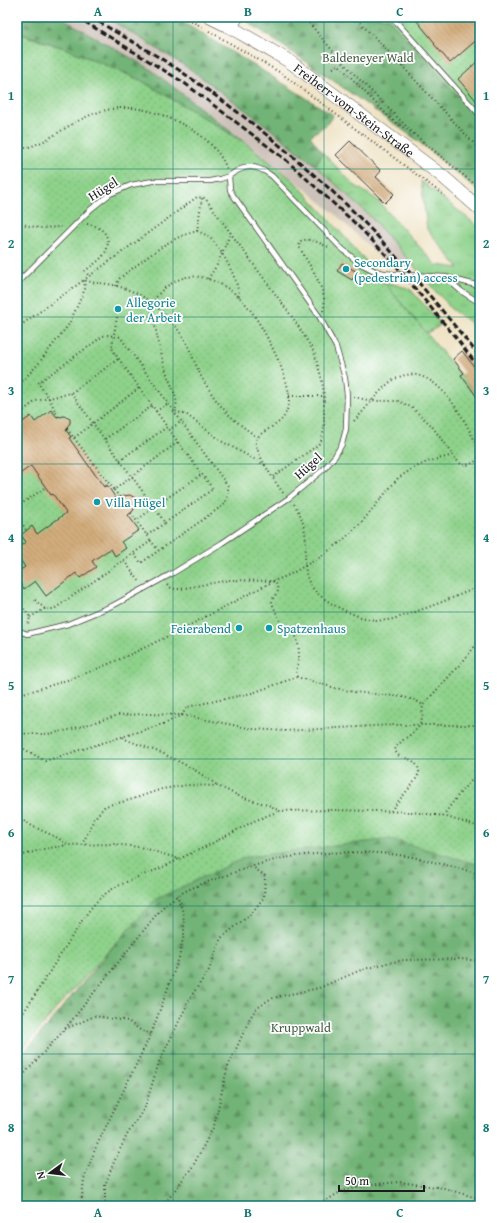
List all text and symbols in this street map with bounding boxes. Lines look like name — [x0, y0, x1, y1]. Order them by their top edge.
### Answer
text: A — [94, 2, 103, 21]
text: B — [244, 2, 252, 21]
text: C — [396, 2, 404, 21]
park label: Baldeneyer Wald — [322, 48, 414, 67]
street label: Freiherr-vom-Stein-Straße — [290, 58, 419, 161]
text: 1 — [8, 86, 14, 105]
text: 1 — [483, 86, 489, 105]
street label: Hügel — [84, 172, 122, 206]
text: 2 — [8, 234, 15, 253]
text: 2 — [483, 234, 490, 253]
place label: Secondary (pedestrian) access — [354, 253, 458, 287]
marker: Secondary (pedestrian) access — [341, 264, 351, 274]
place label: Allegorie der Arbeit — [126, 293, 182, 327]
marker: Allegorie der Arbeit — [113, 304, 123, 314]
text: 3 — [8, 381, 14, 400]
text: 3 — [483, 381, 489, 400]
street label: Hügel — [290, 448, 326, 484]
place label: Villa Hügel — [105, 493, 166, 512]
marker: Villa Hügel — [92, 497, 102, 507]
text: 4 — [8, 528, 15, 547]
text: 4 — [483, 528, 490, 547]
place label: Feierabend — [171, 619, 231, 638]
place label: Spatzenhaus — [277, 619, 346, 638]
marker: Feierabend — [234, 623, 244, 633]
marker: Spatzenhaus — [264, 623, 274, 633]
text: 5 — [8, 676, 15, 695]
text: 5 — [483, 676, 490, 695]
text: 6 — [8, 823, 15, 842]
text: 6 — [483, 823, 490, 842]
text: 7 — [8, 970, 15, 989]
text: 7 — [483, 970, 490, 989]
park label: Kruppwald — [271, 1018, 331, 1037]
text: 8 — [8, 1118, 15, 1137]
text: 8 — [483, 1118, 490, 1137]
north arrow — [30, 1153, 70, 1193]
scale bar — [339, 1167, 424, 1193]
text: N — [31, 1169, 49, 1181]
text: 50 m — [345, 1172, 369, 1189]
text: A — [94, 1203, 103, 1222]
text: B — [244, 1203, 252, 1222]
text: C — [396, 1203, 404, 1222]

